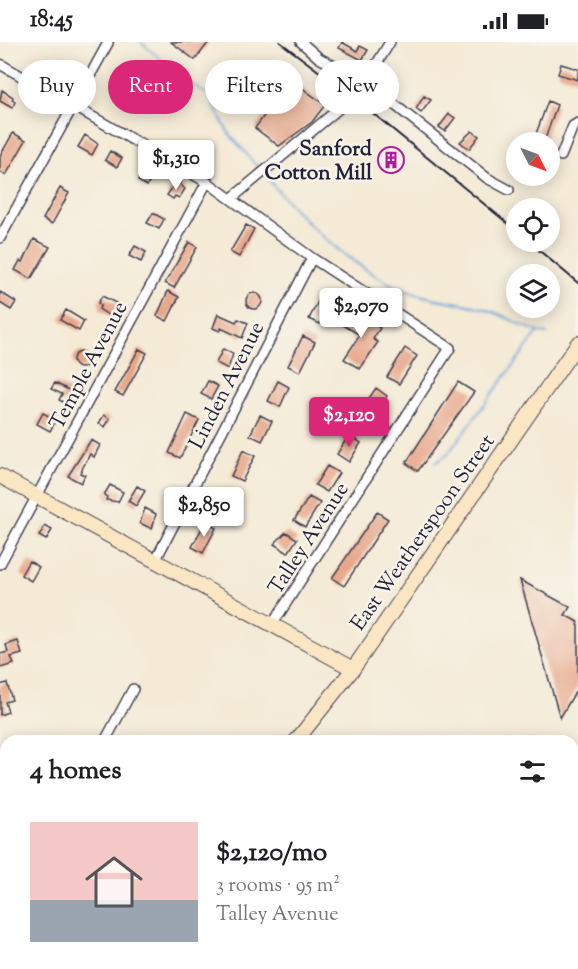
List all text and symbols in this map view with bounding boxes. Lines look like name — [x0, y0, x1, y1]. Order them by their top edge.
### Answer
text: 18:45 — [30, 5, 73, 37]
chip: Buy — [18, 60, 96, 114]
chip: Rent — [108, 60, 193, 114]
chip: Filters — [205, 60, 303, 114]
chip: New — [315, 60, 399, 114]
north arrow — [506, 132, 560, 186]
map controls — [506, 132, 560, 318]
place label: Sanford Cotton Mill — [265, 135, 372, 189]
pin: $1,310 — [127, 140, 225, 191]
text: $1,310 — [152, 145, 200, 174]
building icon: Sanford Cotton Mill — [376, 145, 406, 175]
button: locate — [506, 198, 560, 252]
button: layers — [506, 264, 560, 318]
pin: $2,070 — [312, 288, 410, 339]
text: $2,070 — [333, 293, 389, 322]
street label: Temple Avenue — [43, 296, 136, 435]
street label: Linden Avenue — [183, 317, 273, 455]
pin: $2,120 — [300, 397, 398, 448]
text: $2,120 — [323, 402, 375, 431]
street label: East Weatherspoon Street — [344, 429, 503, 637]
street label: Talley Avenue — [262, 477, 357, 601]
pin: $2,850 — [155, 487, 253, 538]
text: $2,850 — [178, 492, 230, 521]
text: 4 homes — [30, 753, 121, 790]
icon: filters — [516, 755, 549, 788]
text: $2,120/mo — [216, 835, 327, 872]
icon: home — [78, 846, 150, 918]
text: 3 rooms · 95 m² — [216, 872, 340, 901]
text: Talley Avenue — [216, 901, 339, 930]

